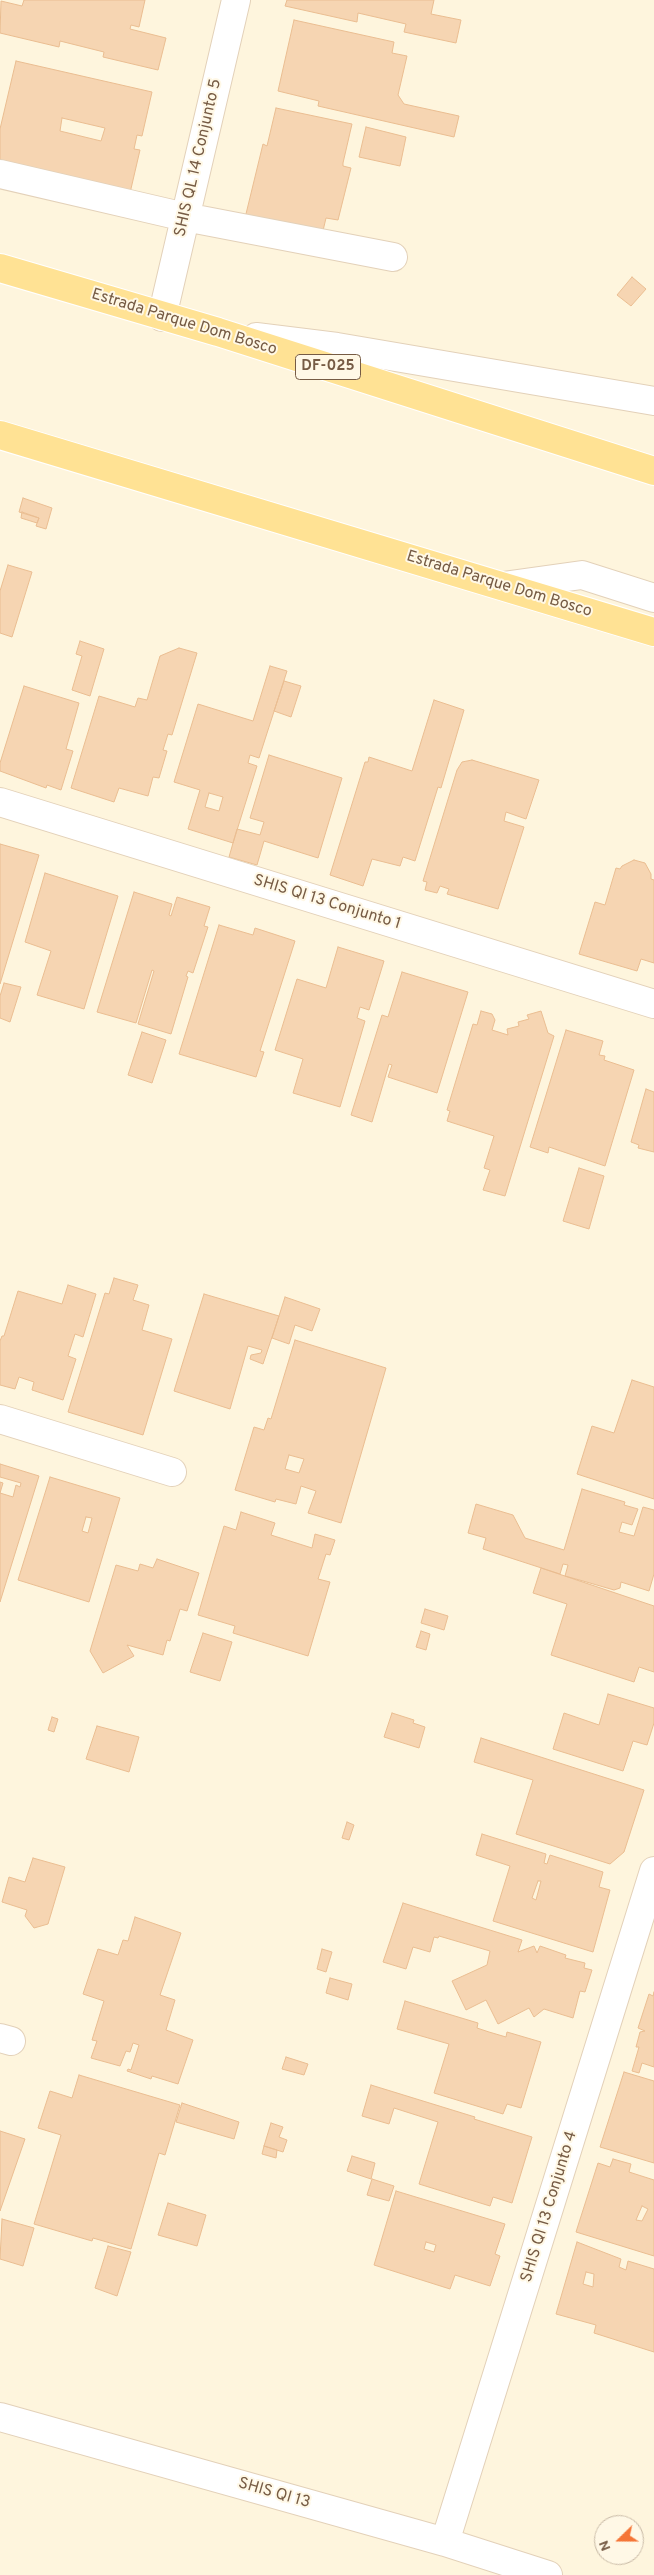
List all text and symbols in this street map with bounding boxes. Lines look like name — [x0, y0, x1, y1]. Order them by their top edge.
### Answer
street label: SHIS QL 14 Conjunto 5 — [171, 77, 227, 239]
street label: Estrada Parque Dom Bosco — [89, 286, 279, 360]
road number: DF-025 — [296, 354, 360, 380]
street label: Estrada Parque Dom Bosco — [404, 548, 594, 622]
street label: SHIS QI 13 Conjunto 1 — [251, 871, 403, 935]
street label: SHIS QI 13 Conjunto 4 — [518, 2129, 582, 2285]
street label: SHIS QI 13 — [236, 2475, 312, 2513]
north arrow — [594, 2515, 644, 2565]
text: N — [596, 2538, 615, 2553]

